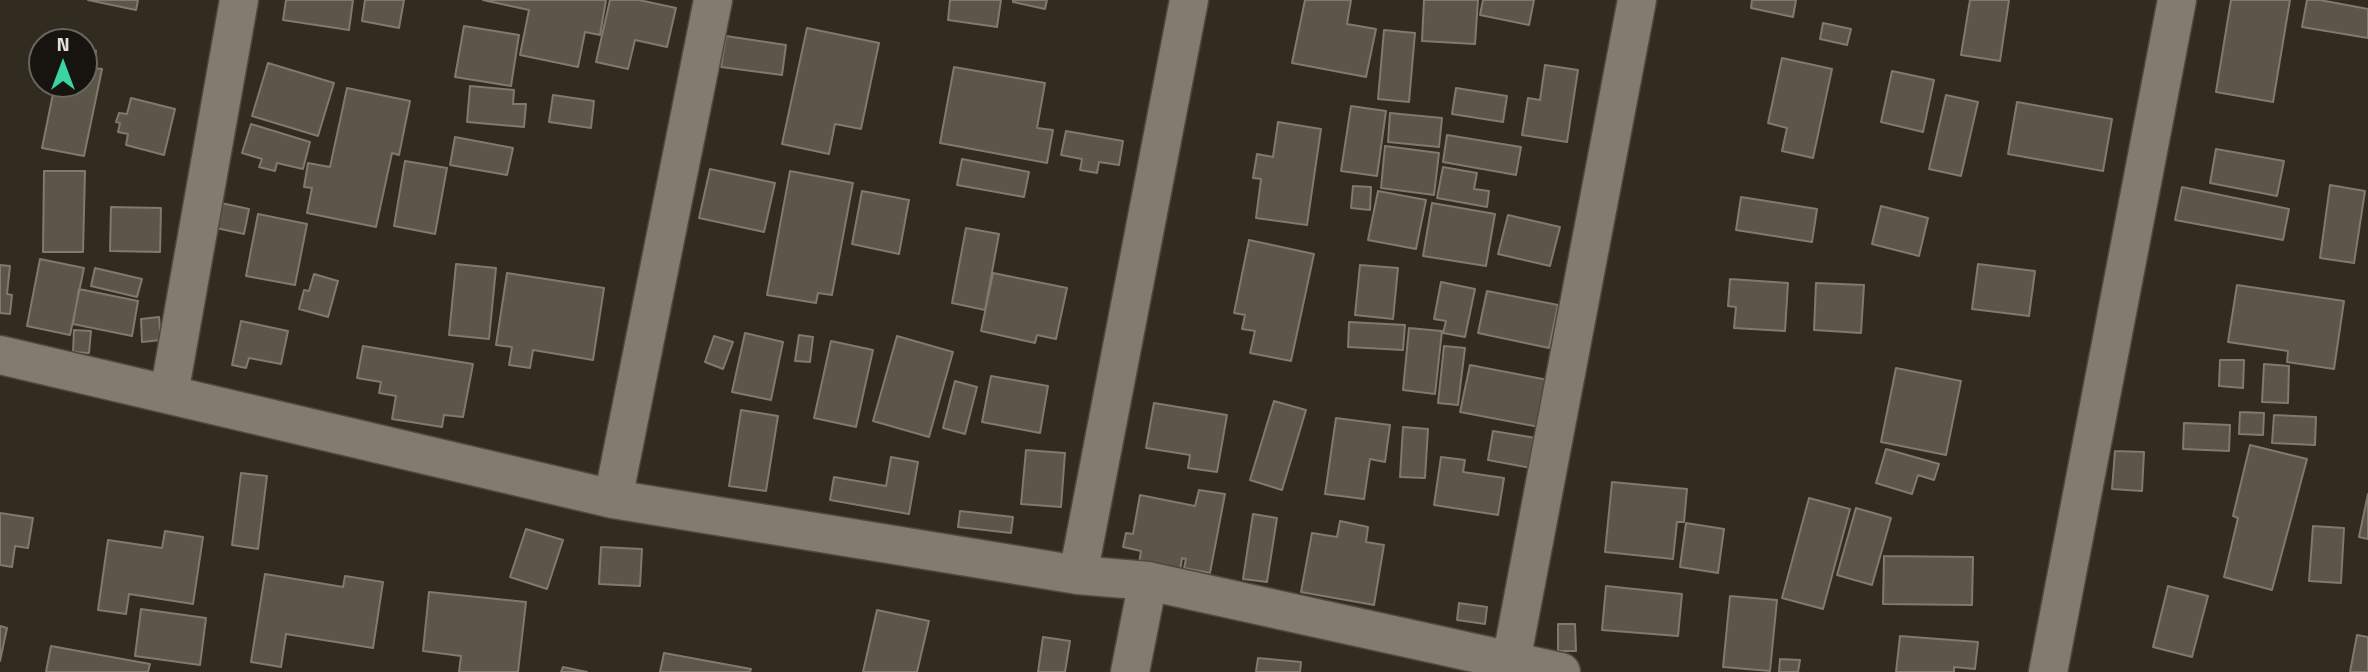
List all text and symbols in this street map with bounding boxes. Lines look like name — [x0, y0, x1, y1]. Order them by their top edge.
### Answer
north arrow — [28, 28, 98, 98]
text: N — [56, 29, 70, 58]

